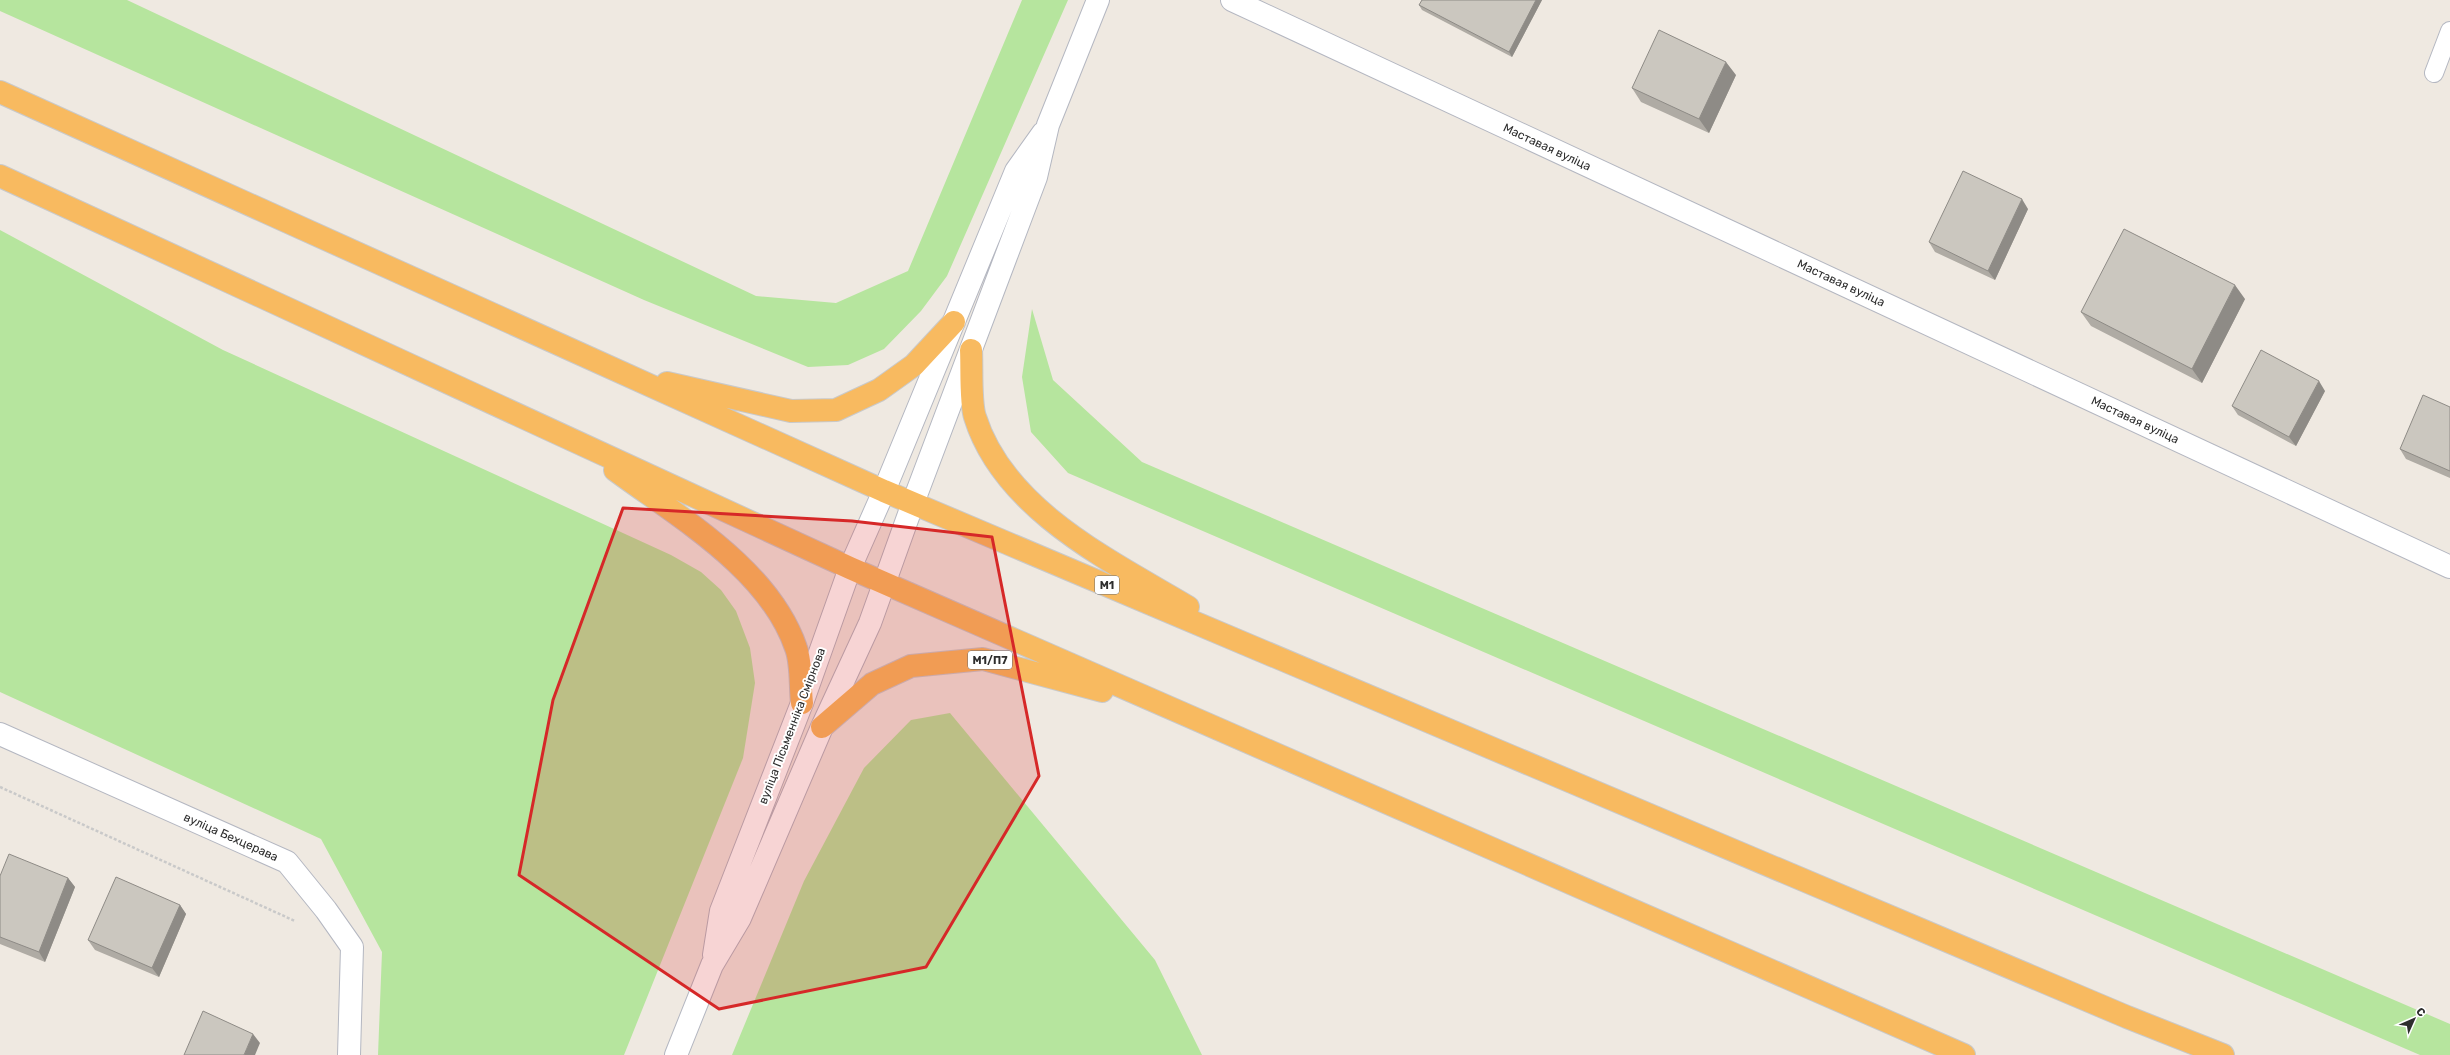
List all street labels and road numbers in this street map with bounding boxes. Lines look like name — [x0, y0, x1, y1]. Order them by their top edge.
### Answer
street label: Маставая вуліца — [1501, 121, 1593, 173]
street label: Маставая вуліца — [1795, 257, 1887, 309]
street label: Маставая вуліца — [2089, 394, 2181, 446]
road number: М1 — [1095, 576, 1119, 594]
street label: вуліца Пісьменніка Смірнова — [756, 646, 828, 806]
road number: М1/П7 — [968, 651, 1012, 669]
street label: вуліца Бехцерава — [182, 810, 280, 864]

